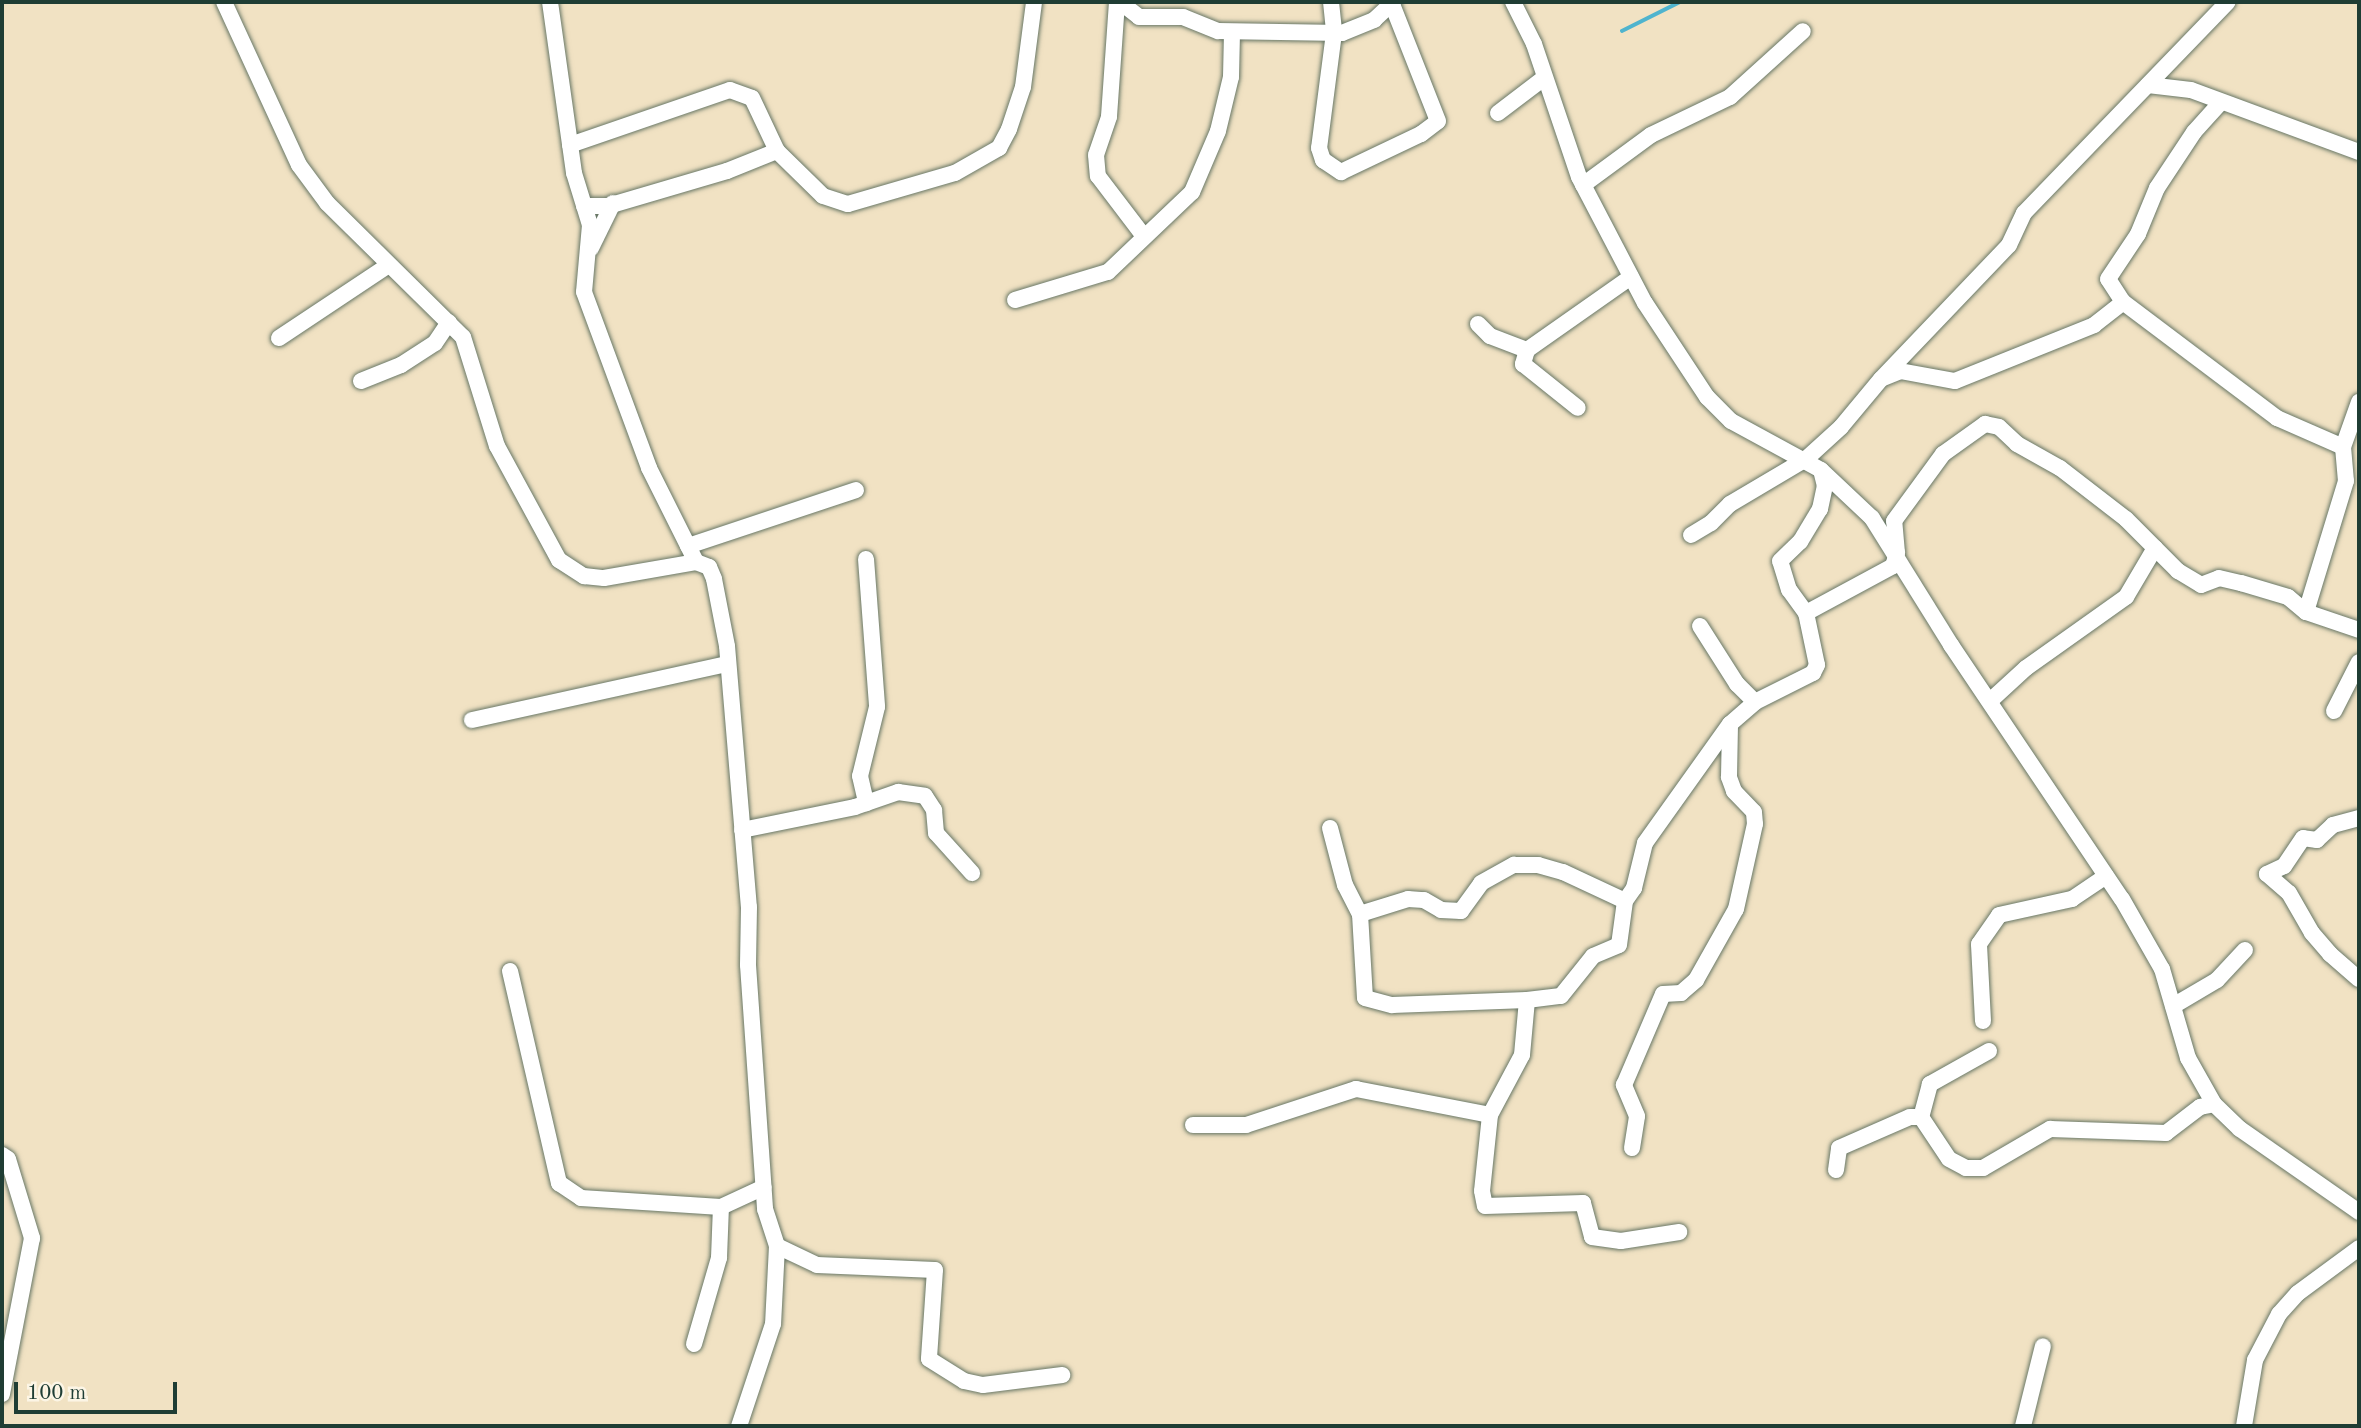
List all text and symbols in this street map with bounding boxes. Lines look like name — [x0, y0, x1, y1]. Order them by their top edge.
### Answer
scale bar — [18, 1368, 180, 1412]
text: 100 m — [27, 1383, 86, 1404]

